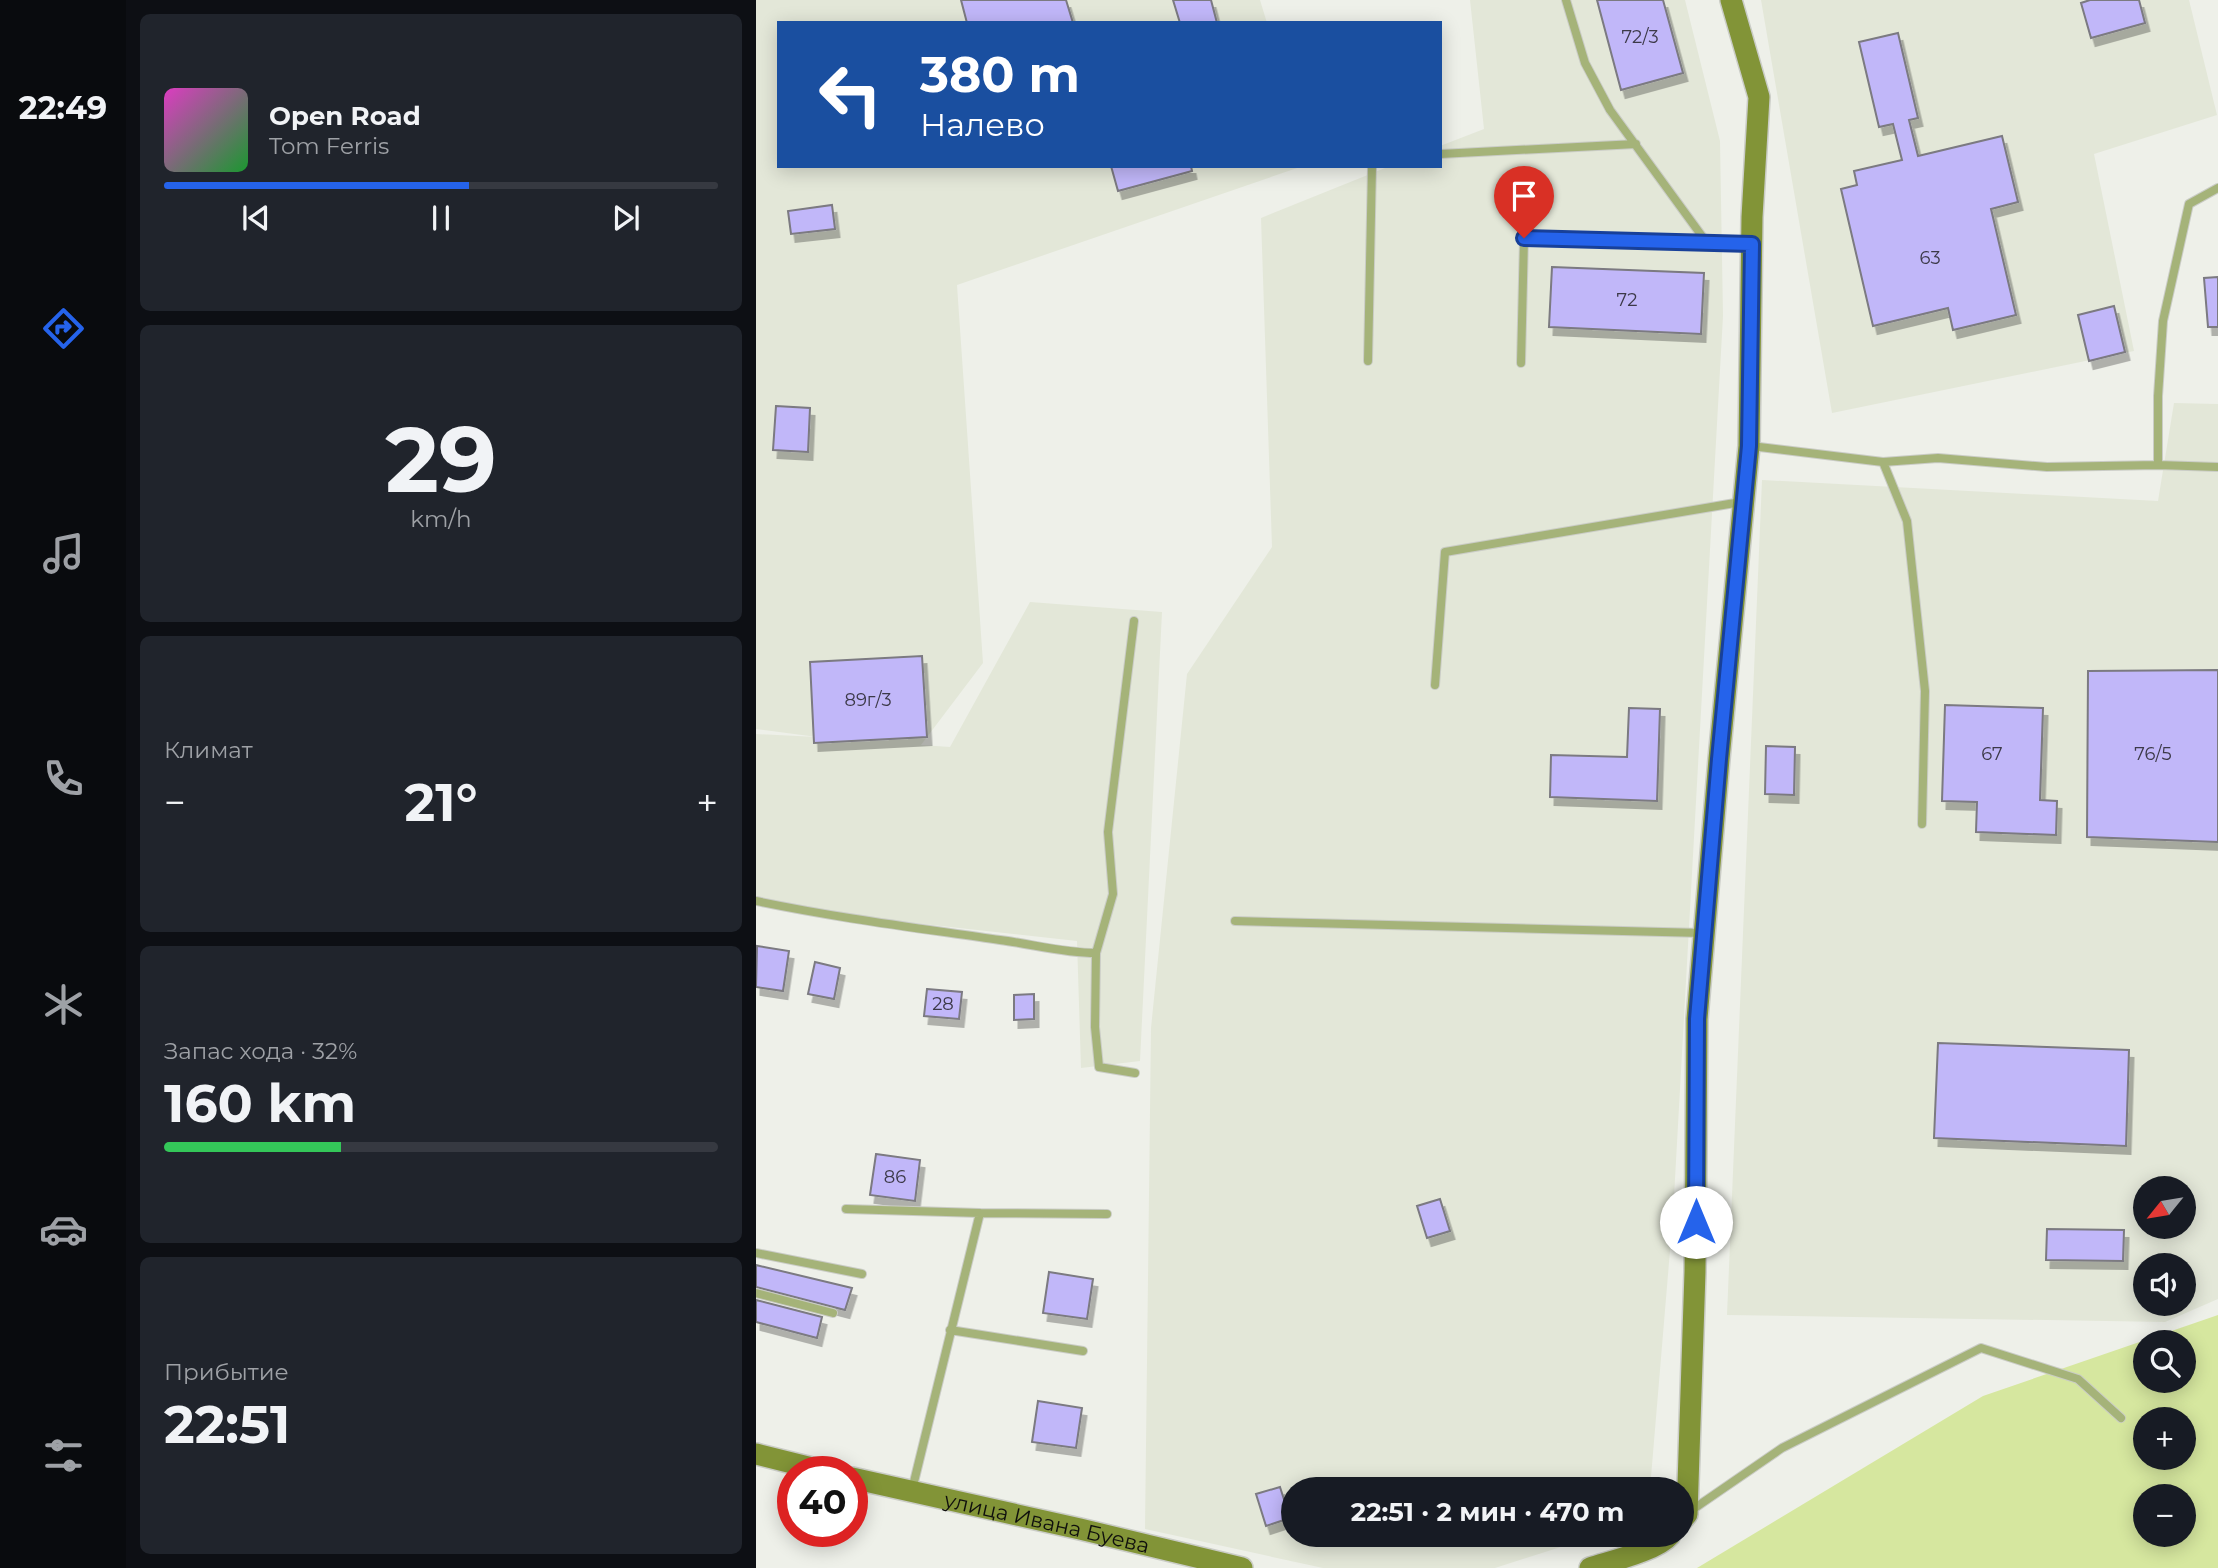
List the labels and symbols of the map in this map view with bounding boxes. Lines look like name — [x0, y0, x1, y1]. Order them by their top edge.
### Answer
house number: 72/3 — [1621, 26, 1659, 48]
pin — [1494, 166, 1554, 238]
house number: 63 — [1919, 247, 1941, 269]
house number: 72 — [1617, 289, 1637, 311]
house number: 89г/3 — [844, 689, 892, 711]
house number: 67 — [1981, 743, 2003, 765]
house number: 76/5 — [2134, 743, 2172, 765]
house number: 28 — [932, 993, 954, 1015]
house number: 86 — [884, 1166, 906, 1188]
north arrow — [2133, 1176, 2196, 1239]
position arrow — [1659, 1185, 1733, 1259]
speed limit sign: 40 — [777, 1456, 868, 1547]
street label: улица Ивана Буева — [941, 1486, 1152, 1558]

